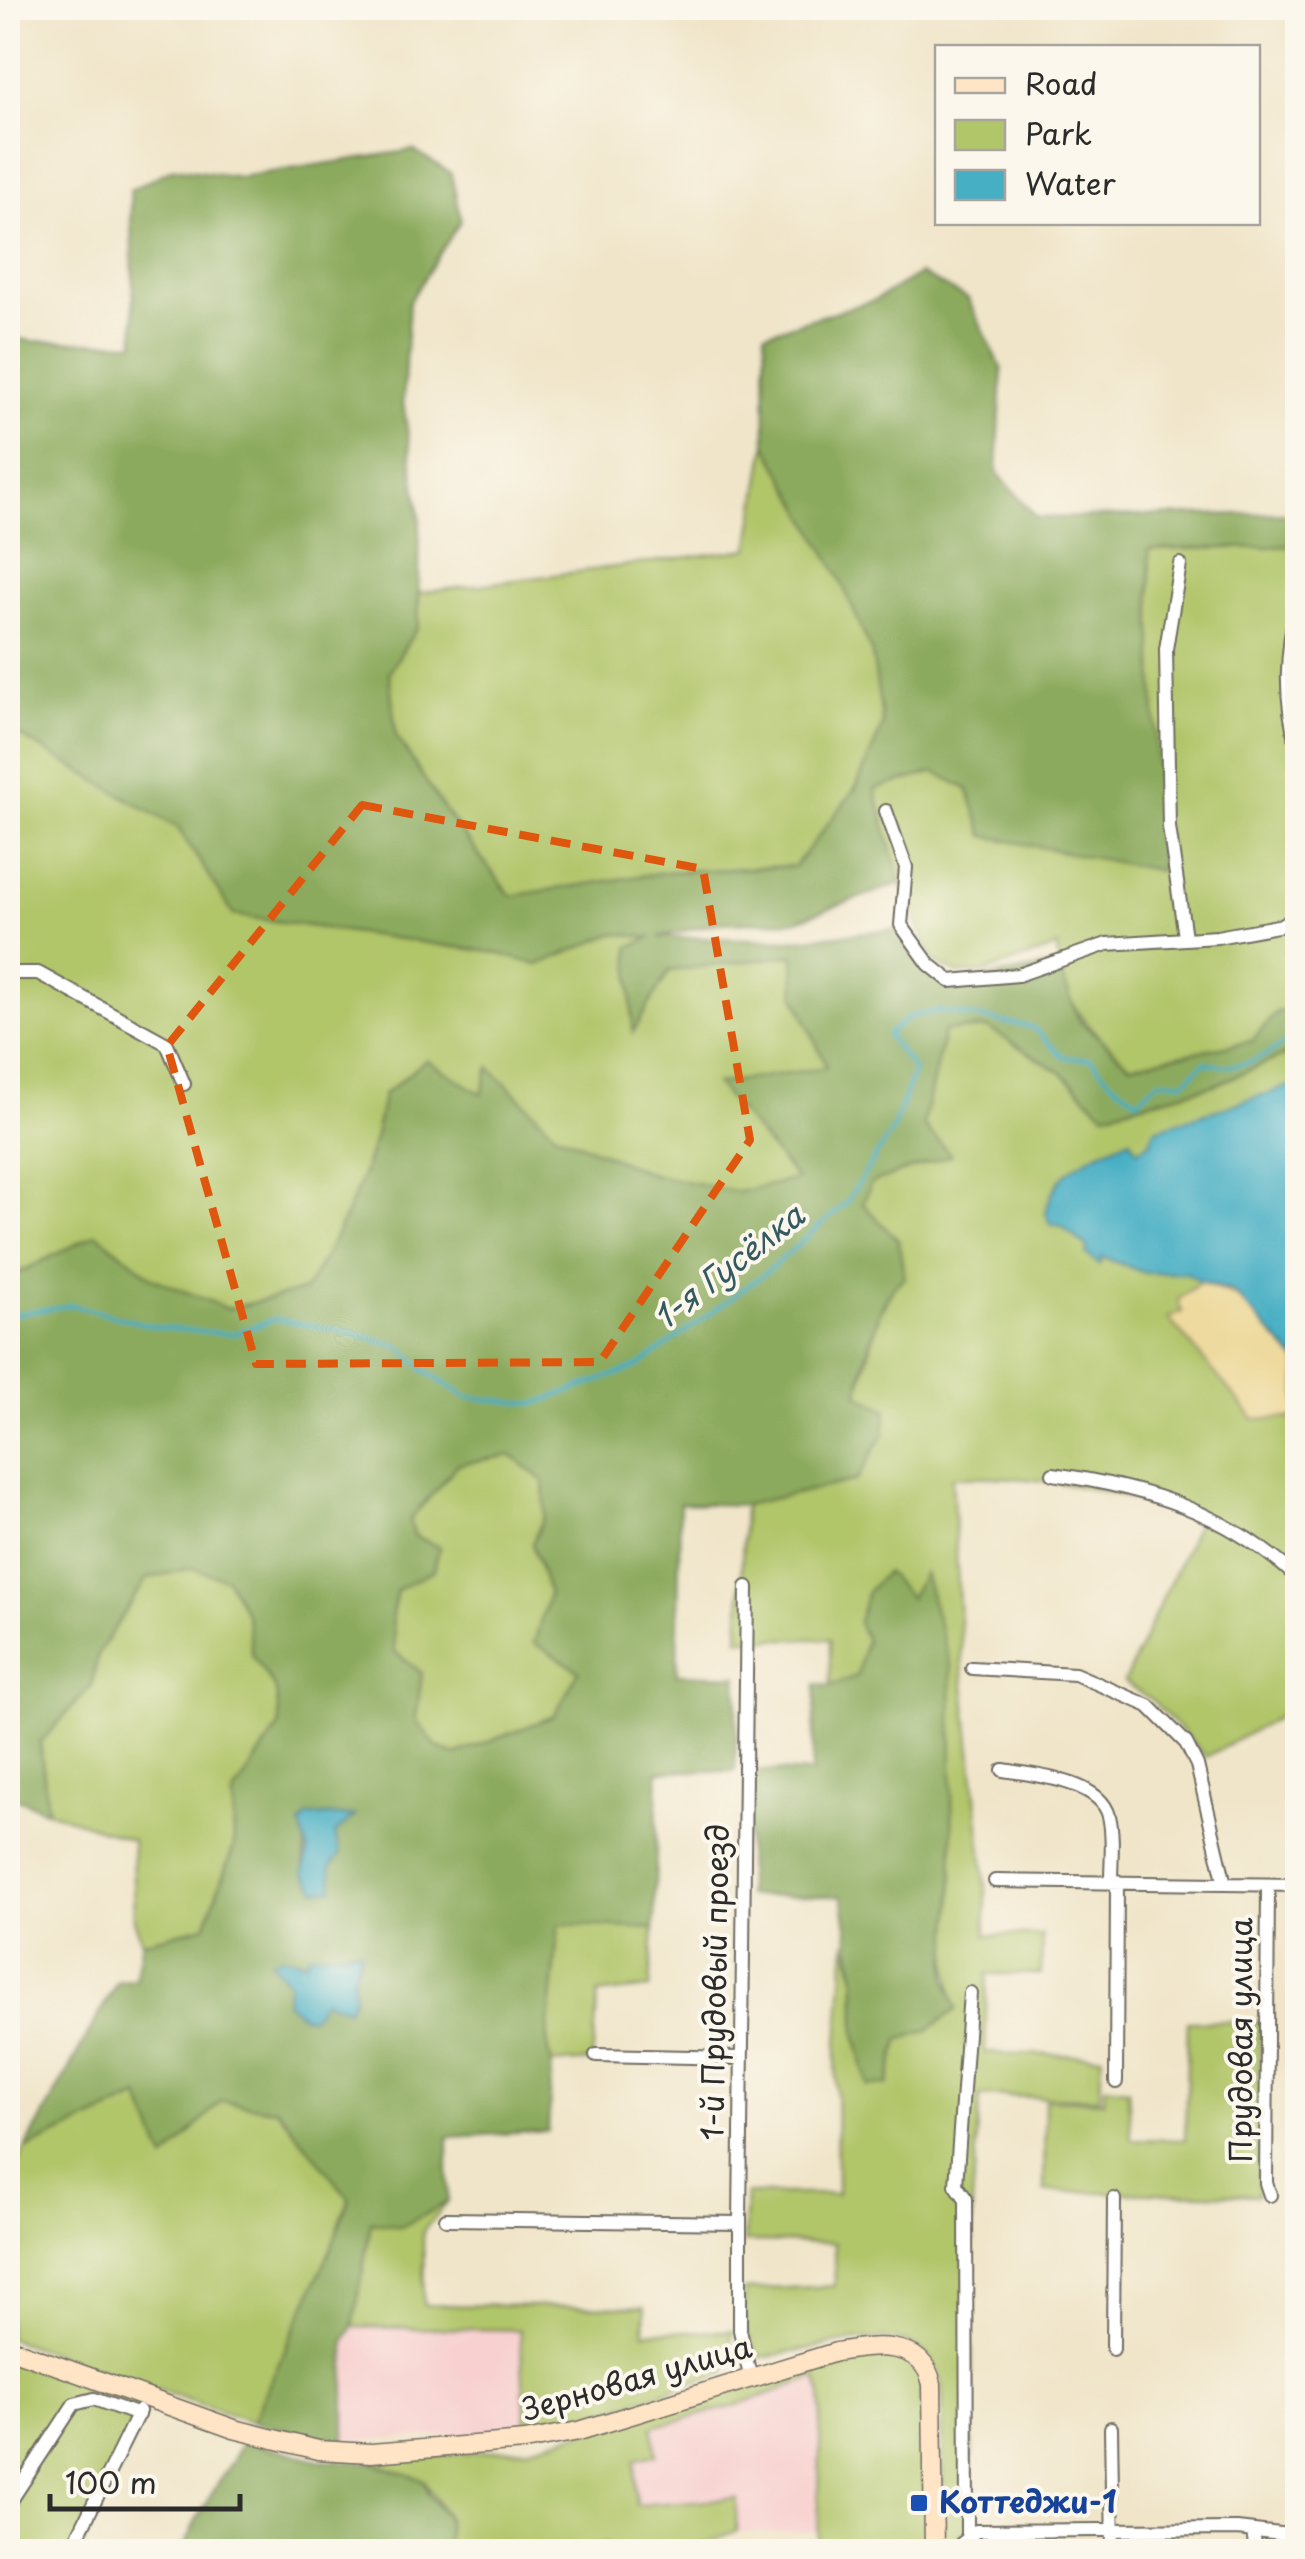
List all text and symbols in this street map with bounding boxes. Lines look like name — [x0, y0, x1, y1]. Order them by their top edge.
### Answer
legend — [935, 45, 1260, 225]
text: Road — [1025, 60, 1098, 105]
text: Park — [1025, 110, 1092, 155]
text: Water — [1025, 160, 1116, 205]
water label: 1-я Гусёлка — [642, 1190, 814, 1340]
street label: 1-й Прудовый проезд — [688, 1823, 739, 2141]
street label: Прудовая улица — [1217, 1917, 1262, 2162]
street label: Зерновая улица — [516, 2322, 756, 2431]
scale bar — [50, 2449, 240, 2511]
text: 100 m — [65, 2459, 157, 2504]
place label: Коттеджи-1 — [939, 2478, 1117, 2523]
marker: Коттеджи-1 — [908, 2492, 930, 2514]

